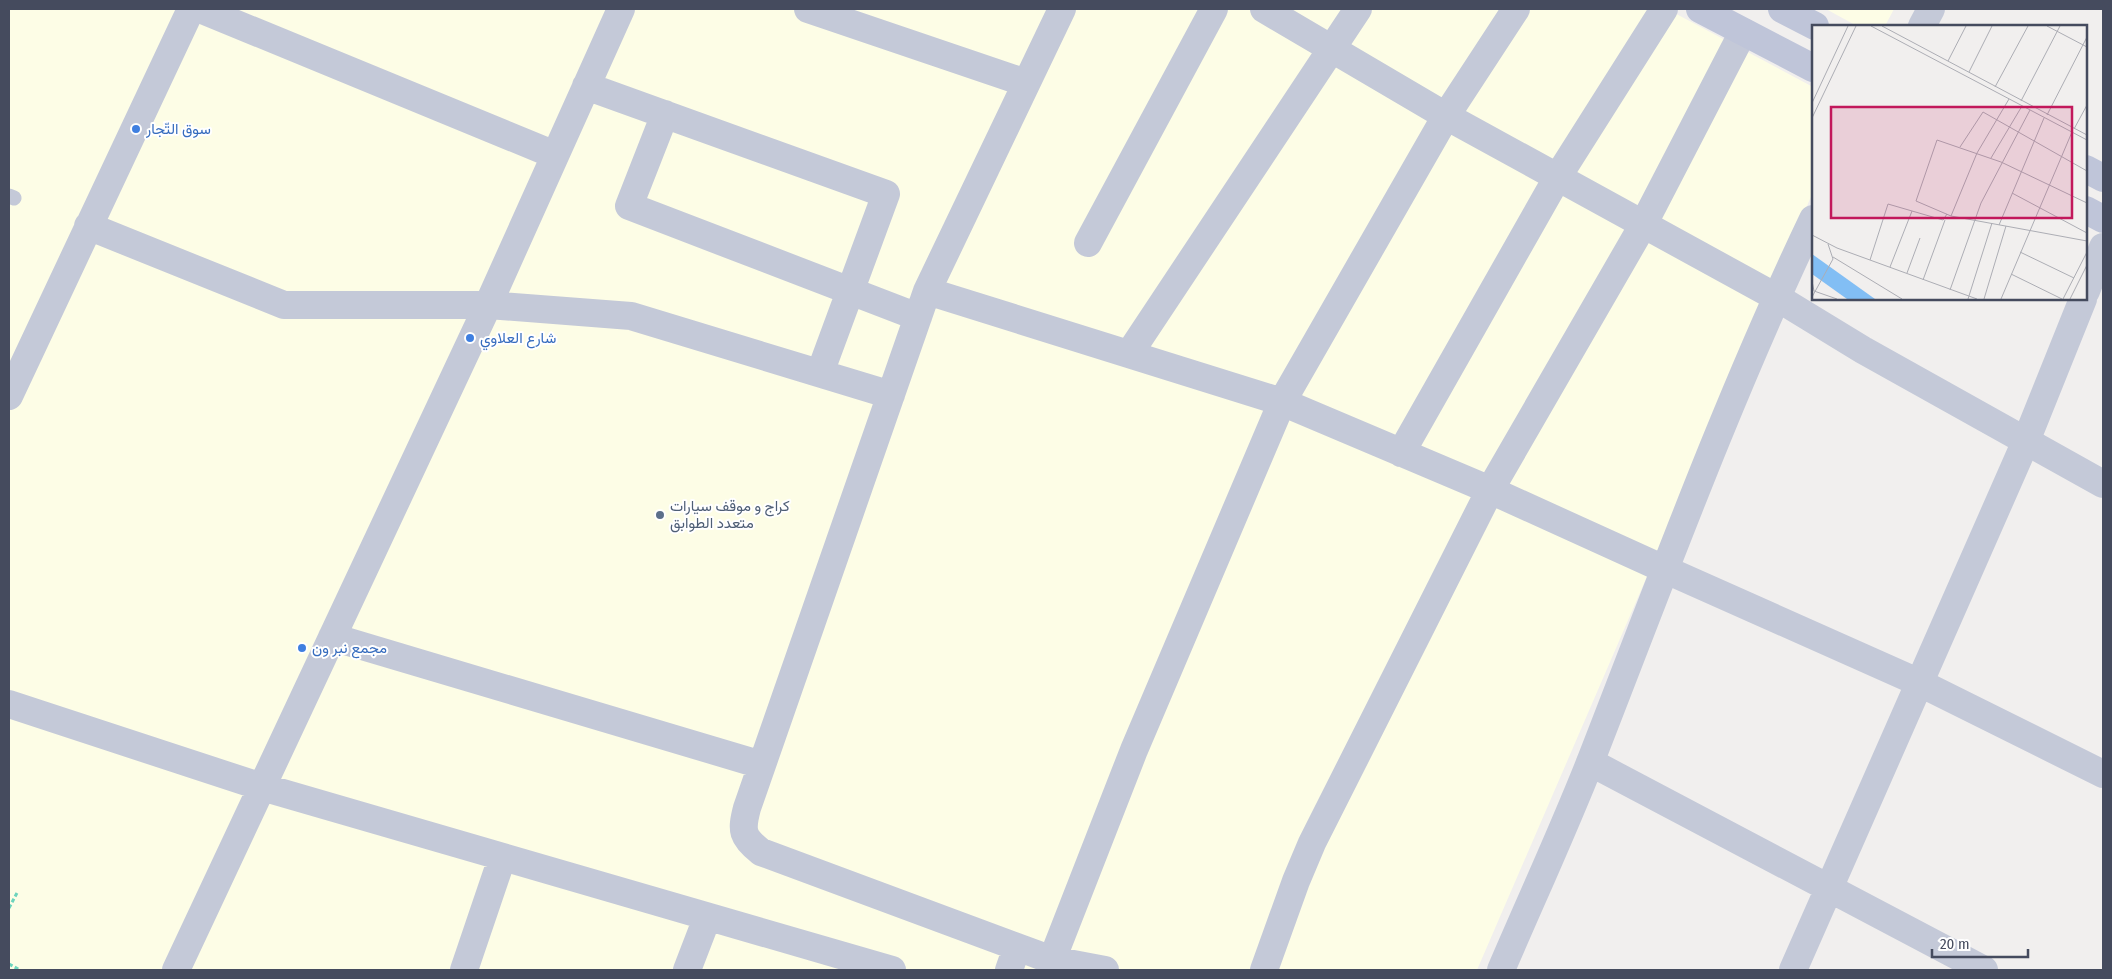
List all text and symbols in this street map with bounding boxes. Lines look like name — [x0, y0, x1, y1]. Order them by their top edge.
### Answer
inset map — [1812, 25, 2087, 300]
place label: سوق التّجار — [145, 120, 211, 138]
marker: سوق التّجار — [130, 123, 142, 135]
place label: شارع العلاوي — [480, 329, 557, 351]
marker: شارع العلاوي — [464, 332, 476, 344]
place label: كراج و موقف سيارات متعدد الطوابق — [670, 497, 790, 533]
marker: كراج و موقف سيارات متعدد الطوابق — [654, 509, 666, 521]
place label: مجمع نبر ون — [312, 639, 387, 659]
marker: مجمع نبر ون — [296, 642, 308, 654]
scale bar — [1932, 926, 2028, 958]
text: 20 m — [1940, 935, 1970, 953]

